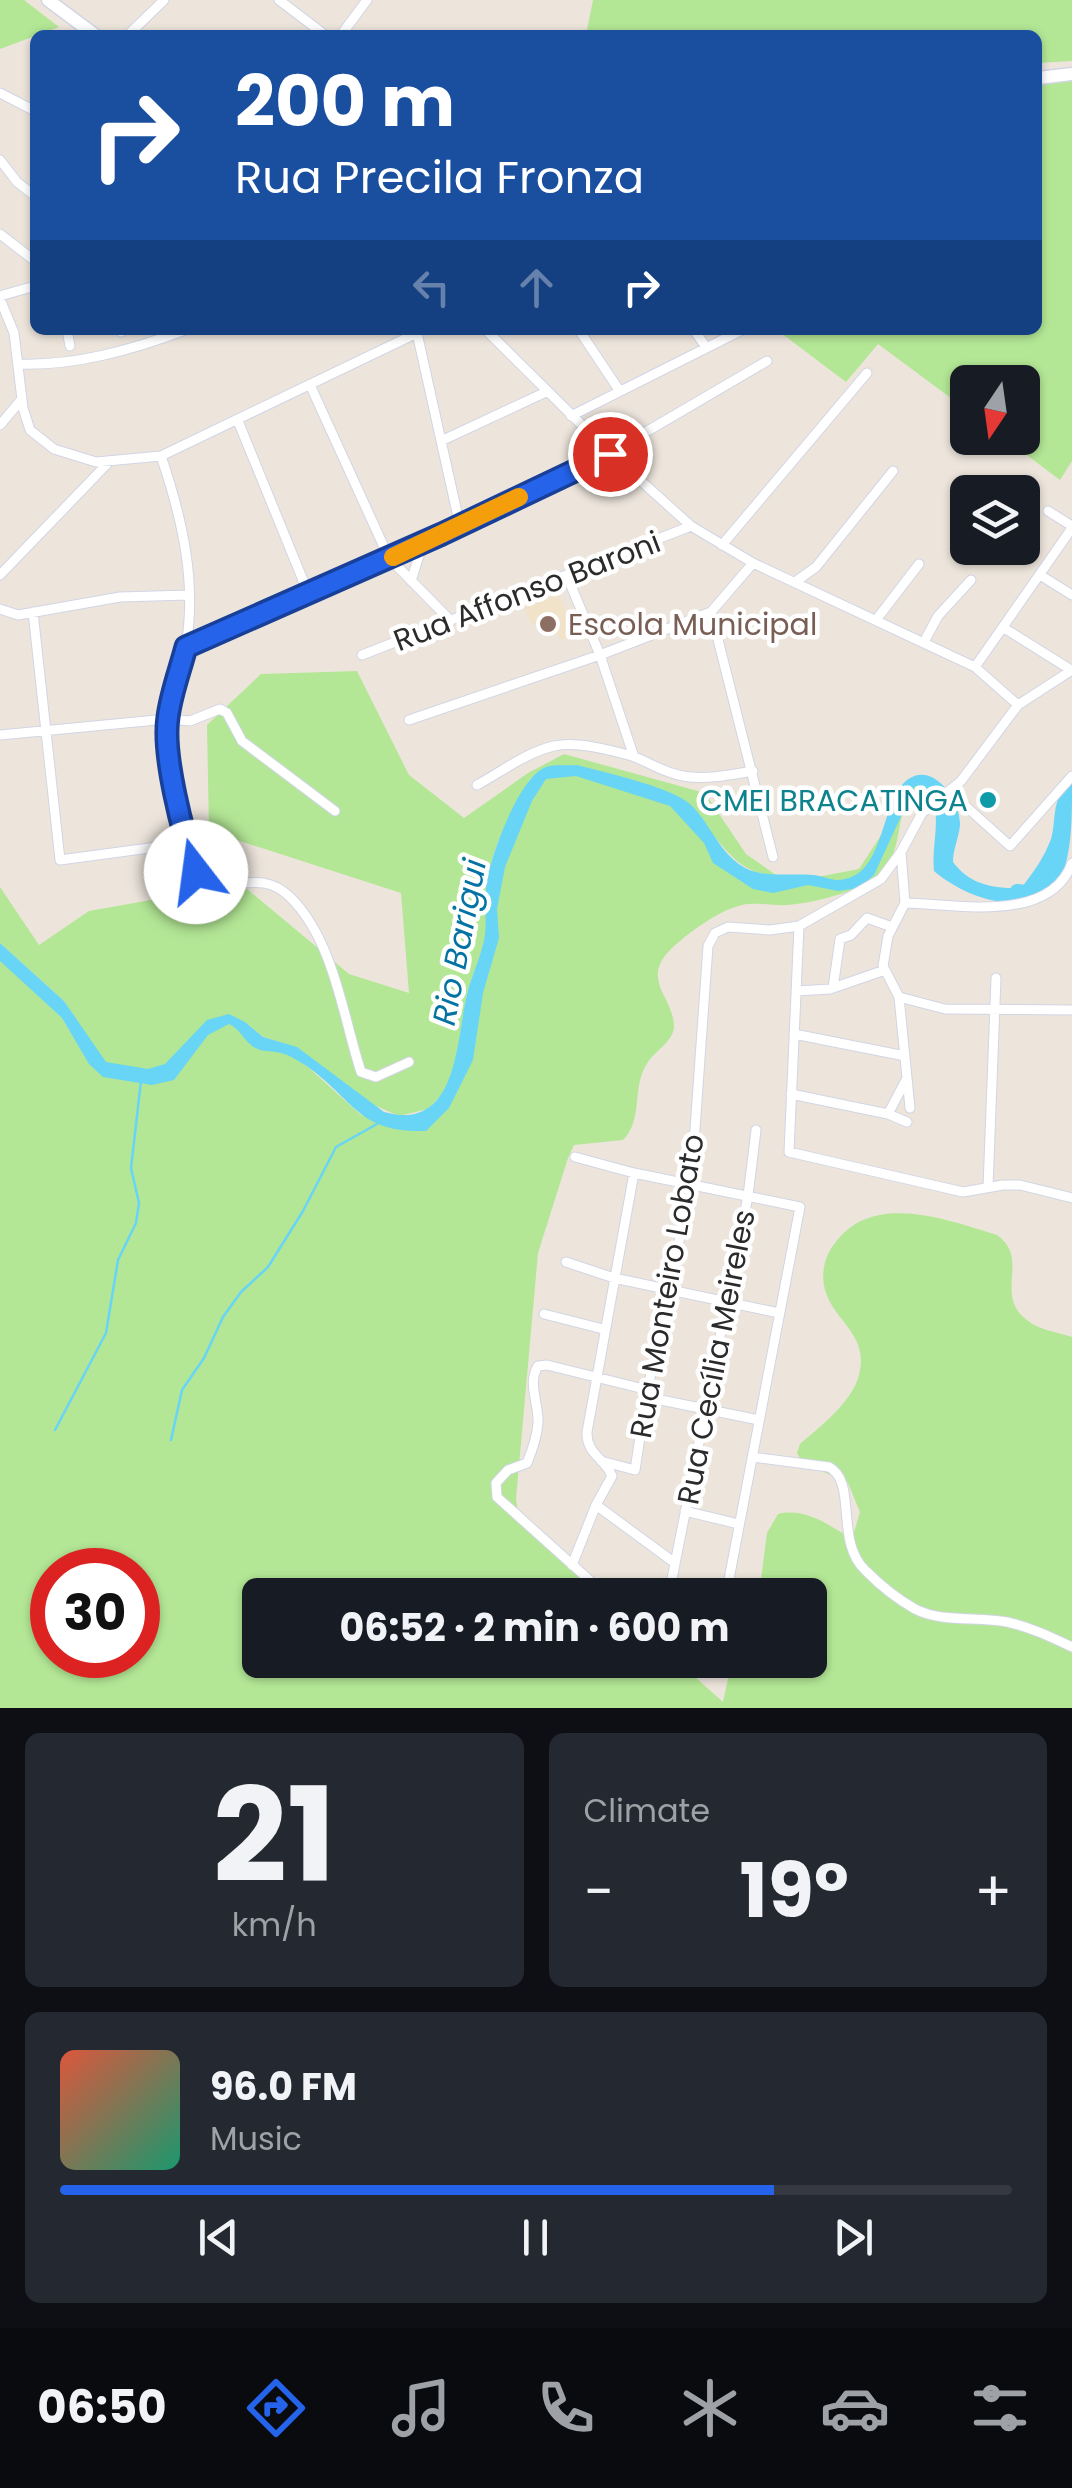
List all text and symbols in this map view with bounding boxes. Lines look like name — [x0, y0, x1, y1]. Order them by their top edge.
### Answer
text: 200 m — [235, 52, 455, 151]
icon: right — [70, 70, 200, 200]
text: Rua Precila Fronza — [235, 146, 644, 209]
icon: left — [404, 260, 459, 315]
icon: ahead — [509, 260, 564, 315]
icon: right — [614, 260, 669, 315]
north arrow — [950, 365, 1040, 455]
map controls — [950, 365, 1040, 565]
pin — [568, 412, 653, 497]
icon: arrive — [583, 427, 638, 482]
button: layers — [950, 475, 1040, 565]
street label: Rua Affonso Baroni — [387, 520, 667, 662]
place label: Escola Municipal — [568, 603, 817, 646]
marker: Escola Municipal — [537, 613, 559, 635]
place label: CMEI BRACATINGA — [700, 779, 968, 822]
marker: CMEI BRACATINGA — [977, 789, 999, 811]
position arrow — [144, 820, 248, 924]
water label: Rio Barigui — [421, 854, 497, 1029]
street label: Rua Monteiro Lobato — [619, 1131, 715, 1441]
street label: Rua Cecília Meireles — [666, 1206, 766, 1508]
speed limit sign: 30 — [30, 1548, 160, 1678]
text: 06:52 · 2 min · 600 m — [340, 1601, 730, 1654]
text: 21 — [213, 1744, 336, 1927]
text: Climate — [584, 1788, 710, 1833]
text: 19° — [740, 1838, 849, 1943]
text: − — [584, 1853, 614, 1930]
text: + — [974, 1853, 1012, 1930]
text: km/h — [232, 1902, 317, 1947]
text: 96.0 FM — [210, 2060, 357, 2113]
text: Music — [210, 2116, 302, 2161]
icon: previous — [191, 2210, 246, 2265]
icon: pause — [508, 2210, 563, 2265]
icon: next — [826, 2210, 881, 2265]
icon: directions — [241, 2373, 311, 2443]
icon: music — [386, 2373, 456, 2443]
icon: phone — [531, 2373, 601, 2443]
icon: climate — [675, 2373, 745, 2443]
icon: car — [820, 2373, 890, 2443]
icon: filters — [965, 2373, 1035, 2443]
text: 06:50 — [37, 2376, 167, 2439]

